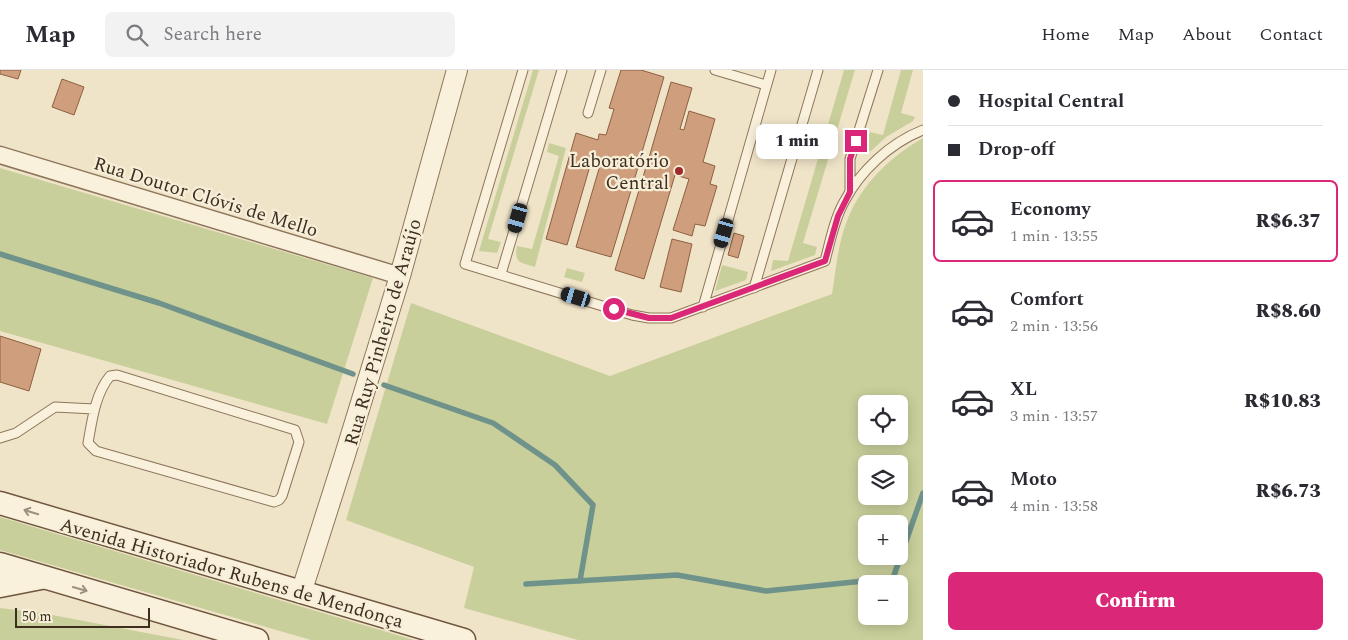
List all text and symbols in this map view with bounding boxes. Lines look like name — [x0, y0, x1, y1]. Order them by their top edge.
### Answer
search box — [105, 12, 455, 57]
text: Map — [25, 17, 75, 53]
text: Search here — [163, 20, 262, 49]
icon: search — [123, 21, 151, 49]
text: Home — [1041, 21, 1090, 48]
text: Map — [1118, 21, 1154, 48]
text: About — [1182, 21, 1232, 48]
text: Contact — [1260, 21, 1323, 48]
text: Hospital Central — [978, 87, 1124, 116]
callout: 1 min — [756, 124, 838, 158]
text: 1 min — [775, 129, 819, 153]
route end — [845, 130, 867, 152]
text: Drop-off — [978, 135, 1055, 164]
place label: Laboratório Central — [569, 147, 669, 198]
street label: Rua Doutor Clóvis de Mello — [90, 149, 321, 245]
marker: Laboratório Central — [673, 165, 685, 177]
text: Economy — [1010, 195, 1091, 224]
icon: car — [950, 199, 995, 244]
car — [506, 202, 529, 234]
text: R$6.37 — [1255, 207, 1321, 236]
street label: Rua Ruy Pinheiro de Araújo — [337, 215, 430, 449]
car — [712, 217, 735, 249]
text: 1 min · 13:55 — [1010, 224, 1098, 248]
car — [559, 285, 592, 309]
text: Comfort — [1010, 285, 1084, 314]
icon: car — [950, 289, 995, 334]
text: R$8.60 — [1255, 297, 1321, 326]
route start — [603, 298, 625, 320]
text: 2 min · 13:56 — [1010, 314, 1098, 338]
text: XL — [1010, 375, 1037, 404]
icon: car — [950, 379, 995, 424]
text: R$10.83 — [1244, 387, 1321, 416]
map controls — [858, 395, 908, 625]
button: locate — [858, 395, 908, 445]
text: 3 min · 13:57 — [1010, 404, 1098, 428]
button: layers — [858, 455, 908, 505]
text: Moto — [1010, 465, 1057, 494]
icon: car — [950, 469, 995, 514]
text: R$6.73 — [1255, 477, 1321, 506]
text: 4 min · 13:58 — [1010, 494, 1098, 518]
one-way arrow — [24, 507, 40, 517]
street label: Avenida Historiador Rubens de Mendonça — [56, 510, 407, 637]
button: + — [858, 515, 908, 565]
button: Confirm — [948, 572, 1323, 630]
button: − — [858, 575, 908, 625]
one-way arrow — [72, 584, 88, 594]
scale bar — [15, 605, 150, 628]
text: 50 m — [22, 606, 52, 627]

